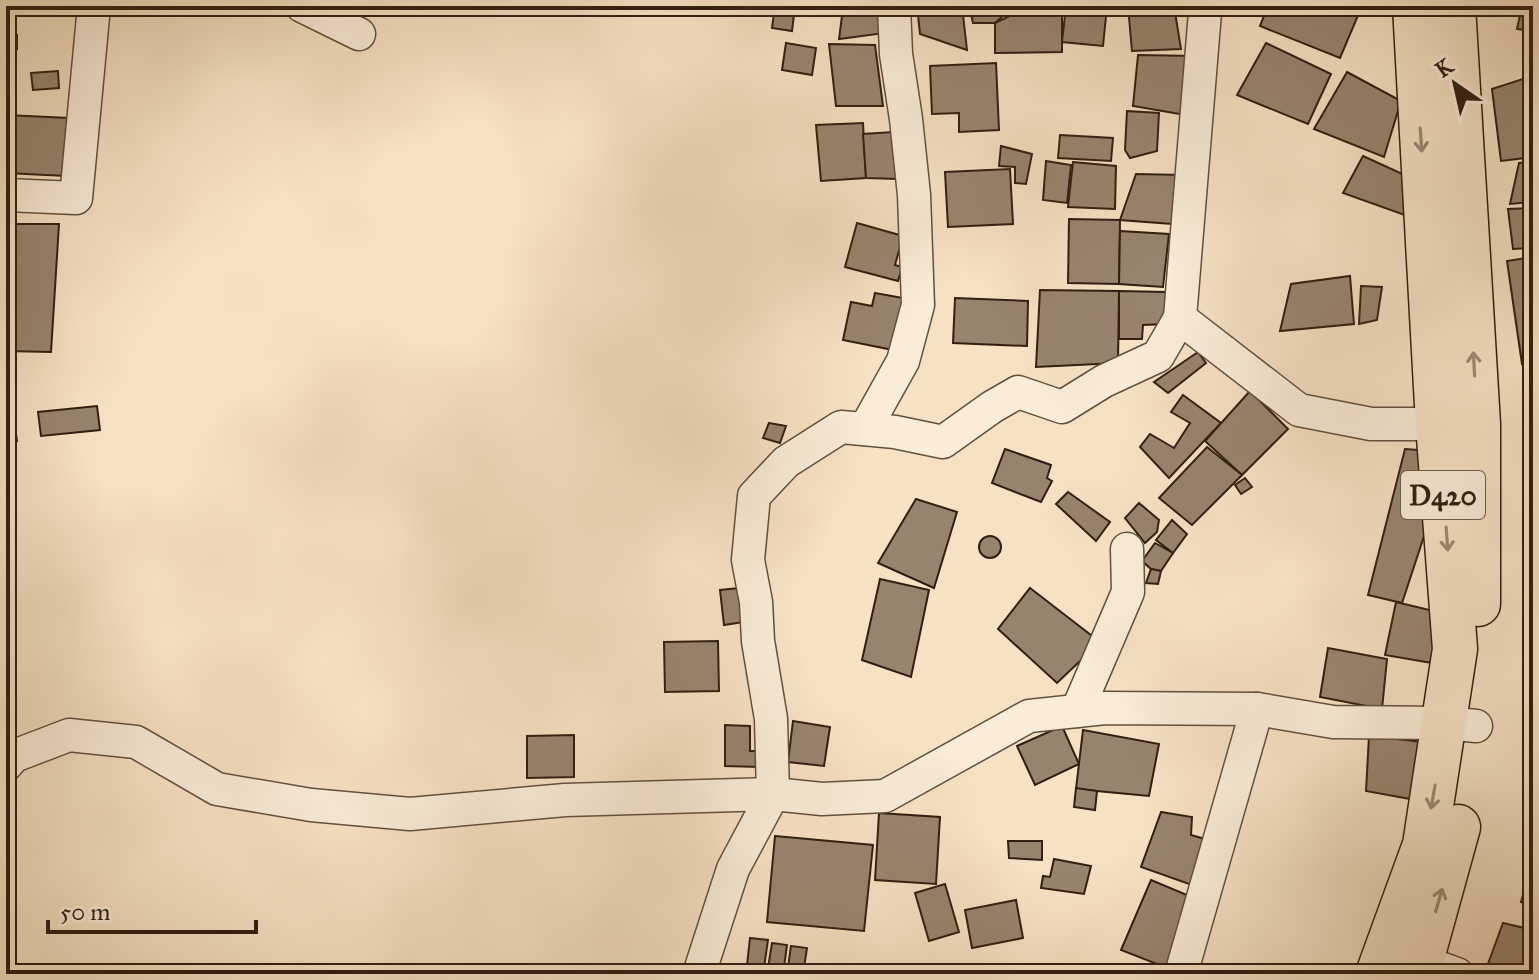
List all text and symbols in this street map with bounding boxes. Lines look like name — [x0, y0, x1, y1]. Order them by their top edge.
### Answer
north arrow — [1415, 44, 1495, 124]
text: K — [1430, 51, 1459, 83]
one-way arrow — [1414, 126, 1429, 153]
one-way arrow — [1466, 351, 1481, 378]
road number: D420 — [1401, 471, 1485, 519]
one-way arrow — [1440, 525, 1455, 552]
one-way arrow — [1424, 784, 1439, 809]
scale bar — [48, 884, 256, 934]
one-way arrow — [1433, 888, 1447, 913]
text: 50 m — [60, 897, 110, 927]

